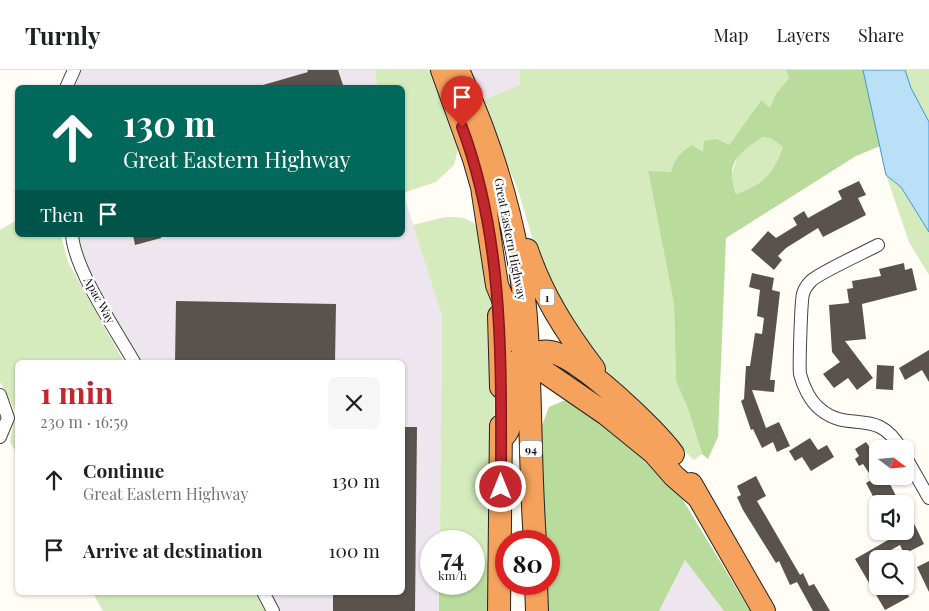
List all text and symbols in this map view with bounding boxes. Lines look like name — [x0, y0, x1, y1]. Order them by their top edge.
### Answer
text: Turnly — [25, 19, 100, 51]
text: Map — [713, 23, 748, 47]
text: Layers — [776, 23, 830, 47]
text: Share — [858, 23, 904, 47]
pin — [441, 76, 483, 127]
icon: arrive — [448, 83, 476, 111]
text: 130 m — [123, 99, 216, 146]
icon: ahead — [40, 105, 105, 170]
text: Great Eastern Highway — [123, 144, 350, 174]
street label: Great Eastern Highway — [491, 177, 531, 301]
icon: arrive — [94, 200, 122, 228]
text: Then — [40, 201, 84, 227]
street label: Apac Way — [80, 273, 119, 326]
road number: 1 — [540, 288, 554, 306]
text: 1 min — [40, 372, 114, 412]
button: close — [328, 377, 380, 429]
text: 230 m · 16:59 — [40, 411, 128, 432]
road number: 94 — [520, 440, 542, 458]
north arrow — [869, 440, 914, 485]
map controls — [869, 440, 914, 595]
text: Continue — [83, 457, 164, 483]
position arrow — [474, 460, 526, 512]
icon: ahead — [40, 466, 68, 494]
text: 130 m — [332, 467, 380, 493]
text: Great Eastern Highway — [83, 483, 248, 504]
button: sound — [869, 495, 914, 540]
speed limit sign: 80 — [495, 530, 560, 595]
icon: arrive — [40, 536, 68, 564]
text: Arrive at destination — [83, 537, 263, 563]
text: 100 m — [329, 537, 380, 563]
text: 74 — [441, 540, 464, 573]
button: search — [869, 550, 914, 595]
text: km/h — [438, 567, 467, 583]

